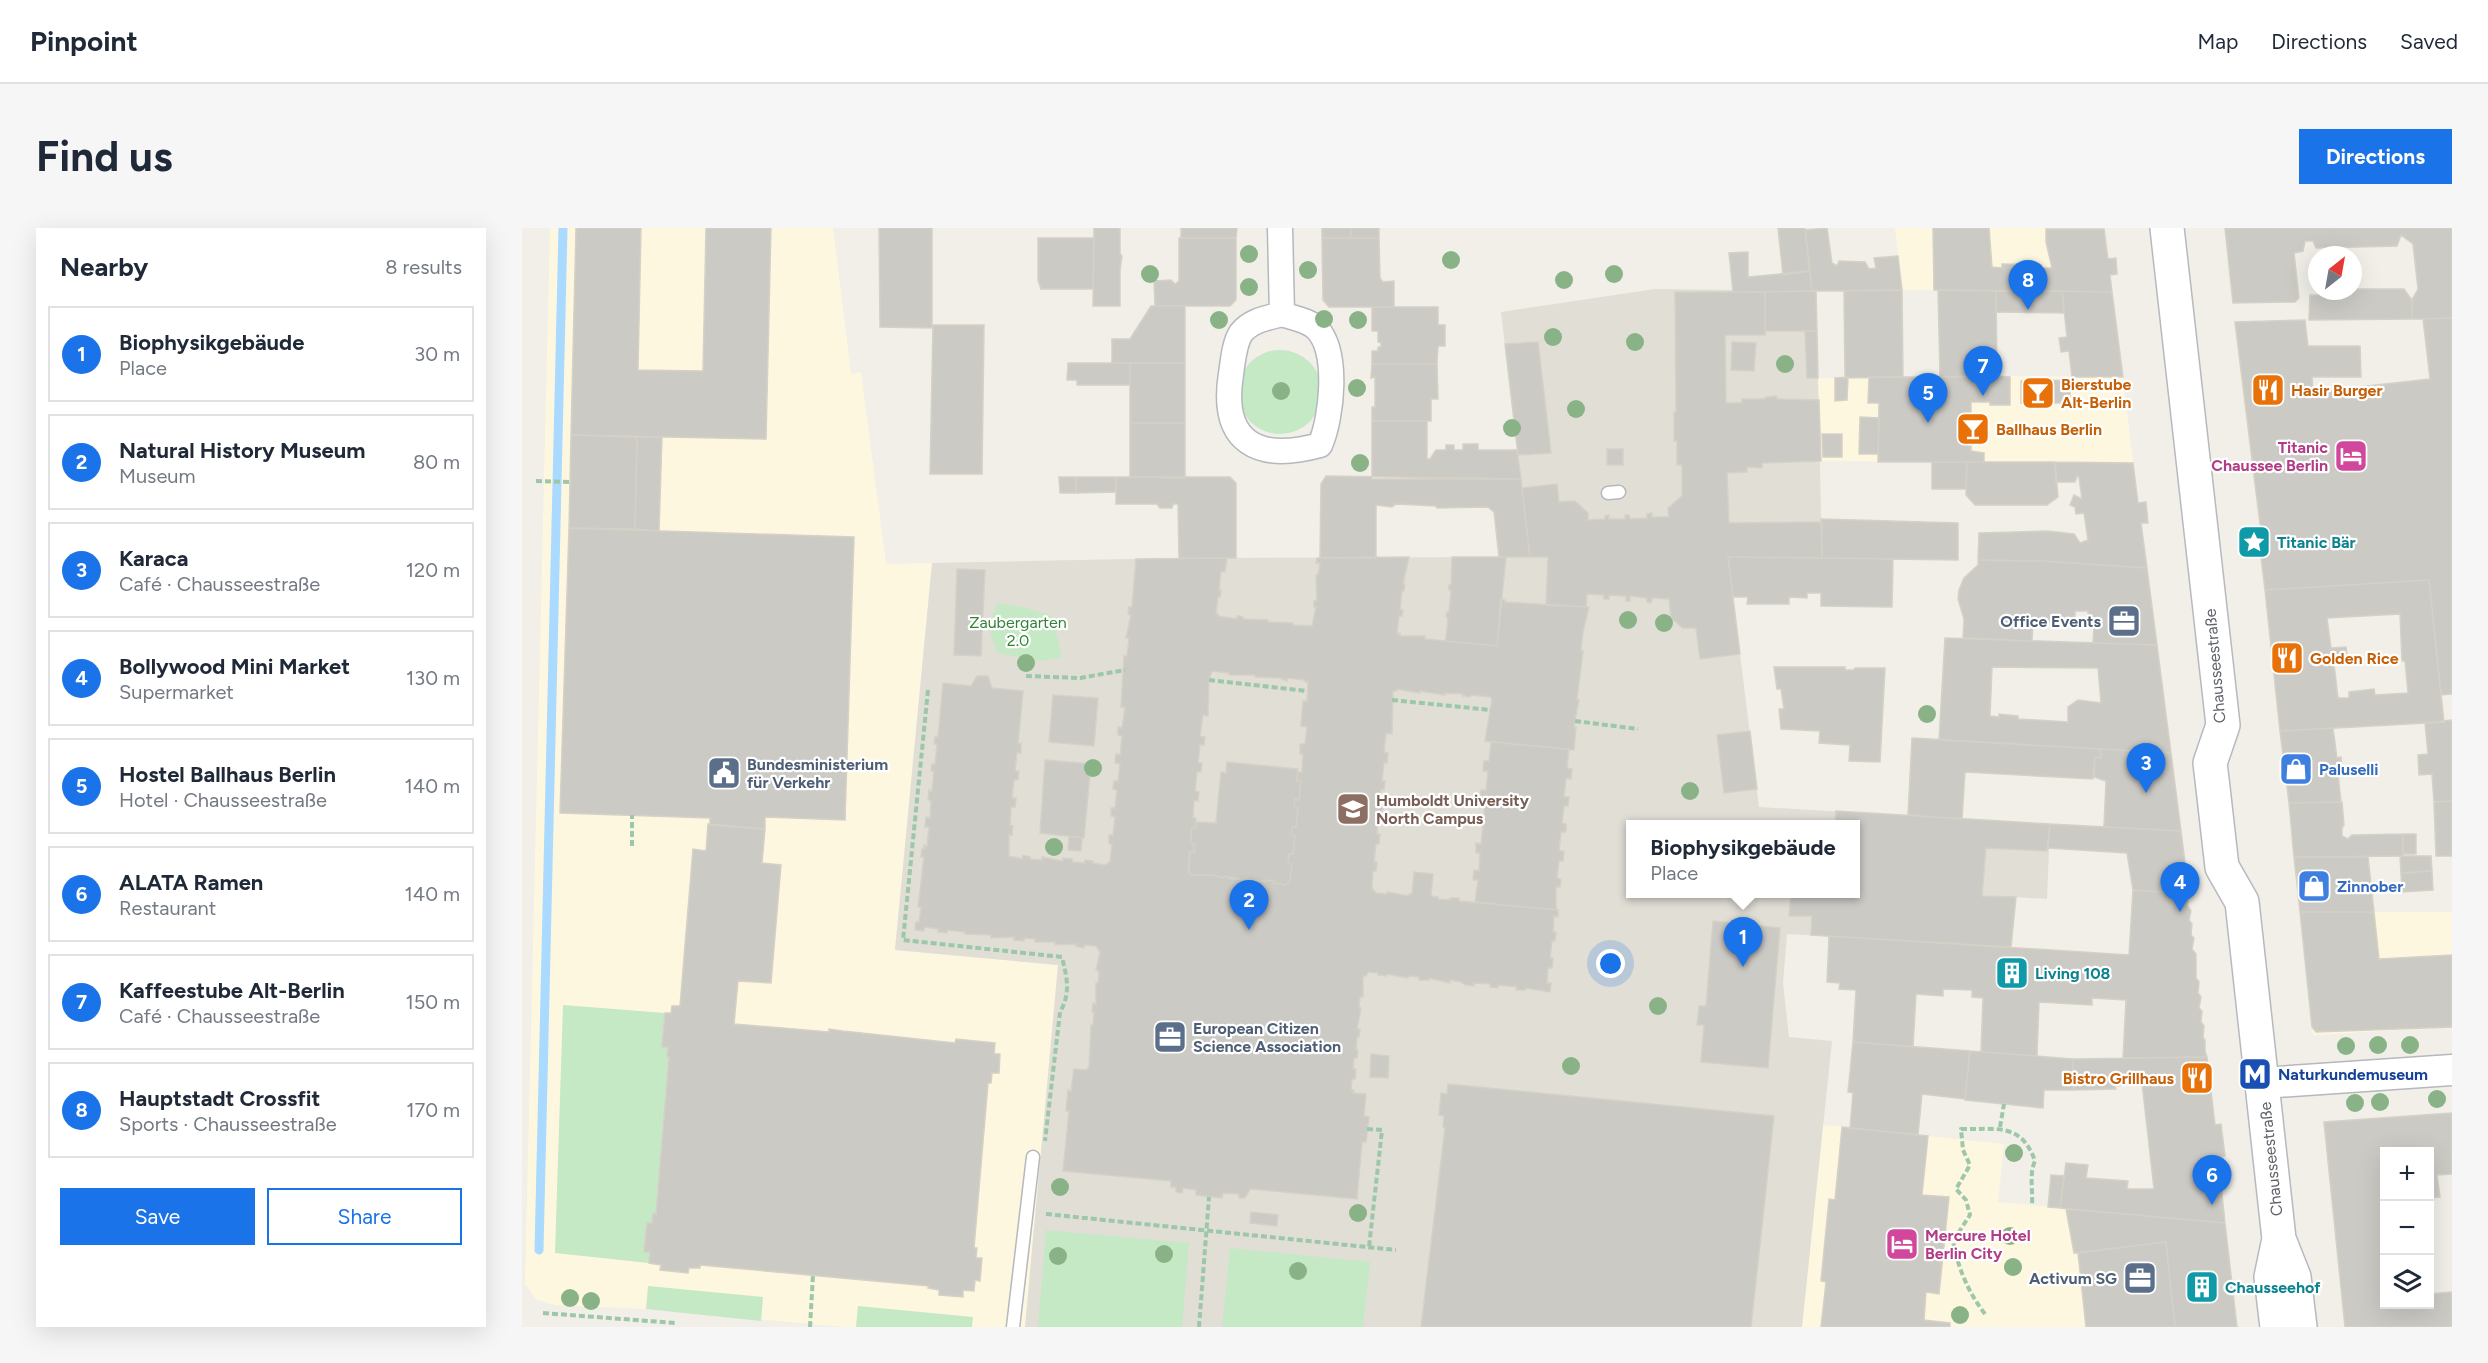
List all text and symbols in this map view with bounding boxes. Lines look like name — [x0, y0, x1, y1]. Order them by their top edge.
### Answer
text: Pinpoint — [30, 24, 138, 58]
text: Map — [2197, 29, 2238, 54]
text: Directions — [2271, 29, 2367, 54]
text: Saved — [2400, 29, 2458, 54]
button: Directions — [2299, 129, 2452, 184]
text: Find us — [36, 131, 173, 182]
north arrow — [2308, 246, 2362, 300]
text: Nearby — [60, 251, 148, 283]
text: 8 results — [385, 255, 462, 279]
pin: 8 — [2008, 260, 2048, 310]
text: Biophysikgebäude — [119, 329, 304, 356]
text: 1 — [77, 342, 86, 366]
text: 30 m — [414, 342, 460, 366]
pin: 7 — [1964, 346, 2002, 396]
text: Place — [119, 356, 167, 380]
restaurant icon: Hasir Burger — [2250, 372, 2286, 408]
pin: 5 — [1908, 374, 1948, 423]
bar icon: Bierstube Alt-Berlin — [2020, 375, 2056, 411]
place label: Bierstube Alt-Berlin — [2061, 375, 2131, 412]
place label: Hasir Burger — [2291, 381, 2383, 400]
bar icon: Ballhaus Berlin — [1955, 411, 1991, 447]
place label: Ballhaus Berlin — [1996, 420, 2102, 439]
text: Natural History Museum — [119, 437, 365, 464]
place label: Titanic Chaussee Berlin — [2211, 438, 2328, 475]
hotel icon: Titanic Chaussee Berlin — [2333, 438, 2369, 474]
text: 2 — [76, 450, 87, 474]
text: 80 m — [413, 450, 460, 474]
text: Museum — [119, 464, 196, 488]
place icon: Titanic Bär — [2236, 524, 2272, 560]
place label: Titanic Bär — [2277, 533, 2355, 552]
text: Karaca — [119, 545, 189, 572]
text: 3 — [76, 558, 87, 582]
text: 120 m — [406, 558, 460, 582]
text: Café · Chausseestraße — [119, 572, 320, 596]
office icon: Office Events — [2106, 603, 2142, 639]
street label: Chausseestraße — [2201, 608, 2229, 724]
place label: Office Events — [2000, 612, 2102, 631]
park label: Zaubergarten 2.0 — [969, 613, 1067, 650]
restaurant icon: Golden Rice — [2269, 640, 2305, 676]
place label: Golden Rice — [2310, 649, 2399, 668]
text: Bollywood Mini Market — [119, 653, 350, 680]
text: 4 — [75, 666, 88, 690]
text: 130 m — [406, 666, 460, 690]
text: Supermarket — [119, 680, 234, 704]
pin: 3 — [2126, 744, 2166, 793]
shop icon: Paluselli — [2278, 751, 2314, 787]
public building icon: Bundesministerium für Verkehr — [706, 755, 742, 791]
place label: Bundesministerium für Verkehr — [747, 755, 888, 792]
place label: Paluselli — [2319, 760, 2378, 779]
text: Hostel Ballhaus Berlin — [119, 761, 336, 788]
text: 5 — [76, 774, 87, 798]
text: 140 m — [405, 774, 460, 798]
text: Hotel · Chausseestraße — [119, 788, 327, 812]
school or university icon: Humboldt University North Campus — [1335, 791, 1371, 827]
place label: Humboldt University North Campus — [1376, 791, 1530, 828]
popup — [1626, 820, 1860, 898]
text: Biophysikgebäude — [1650, 834, 1836, 861]
text: Place — [1650, 861, 1698, 885]
pin: 4 — [2160, 862, 2200, 912]
shop icon: Zinnober — [2296, 868, 2332, 904]
text: ALATA Ramen — [119, 869, 263, 896]
place label: Zinnober — [2337, 877, 2403, 896]
pin: 2 — [1230, 880, 1268, 930]
text: 6 — [76, 882, 87, 906]
text: 140 m — [405, 882, 460, 906]
text: Restaurant — [119, 896, 216, 920]
pin: 1 — [1724, 918, 1762, 967]
your location — [1596, 949, 1625, 978]
building icon: Living 108 — [1994, 955, 2030, 991]
place label: Living 108 — [2035, 964, 2111, 983]
text: Kaffeestube Alt-Berlin — [119, 977, 345, 1004]
text: 7 — [76, 990, 87, 1014]
text: 150 m — [405, 990, 460, 1014]
text: Café · Chausseestraße — [119, 1004, 320, 1028]
office icon: European Citizen Science Association — [1152, 1019, 1188, 1055]
place label: European Citizen Science Association — [1193, 1019, 1341, 1056]
metro station icon: Naturkundemuseum — [2237, 1056, 2273, 1092]
restaurant icon: Bistro Grillhaus — [2179, 1060, 2215, 1096]
place label: Naturkundemuseum — [2278, 1065, 2428, 1084]
place label: Bistro Grillhaus — [2063, 1069, 2175, 1088]
text: Hauptstadt Crossfit — [119, 1085, 320, 1112]
text: 8 — [75, 1098, 88, 1122]
text: 170 m — [406, 1098, 460, 1122]
street label: Chausseestraße — [2256, 1101, 2286, 1217]
text: Sports · Chausseestraße — [119, 1112, 337, 1136]
map controls — [2380, 1147, 2434, 1309]
button: + — [2380, 1147, 2434, 1201]
pin: 6 — [2192, 1156, 2232, 1205]
button: Save — [60, 1188, 255, 1245]
button: Share — [267, 1188, 462, 1245]
button: − — [2380, 1201, 2434, 1255]
hotel icon: Mercure Hotel Berlin City — [1884, 1226, 1920, 1262]
place label: Mercure Hotel Berlin City — [1925, 1226, 2031, 1263]
button: layers — [2380, 1255, 2434, 1309]
office icon: Activum SG — [2122, 1260, 2158, 1296]
place label: Activum SG — [2029, 1269, 2117, 1288]
building icon: Chausseehof — [2184, 1269, 2220, 1305]
place label: Chausseehof — [2225, 1278, 2321, 1297]

